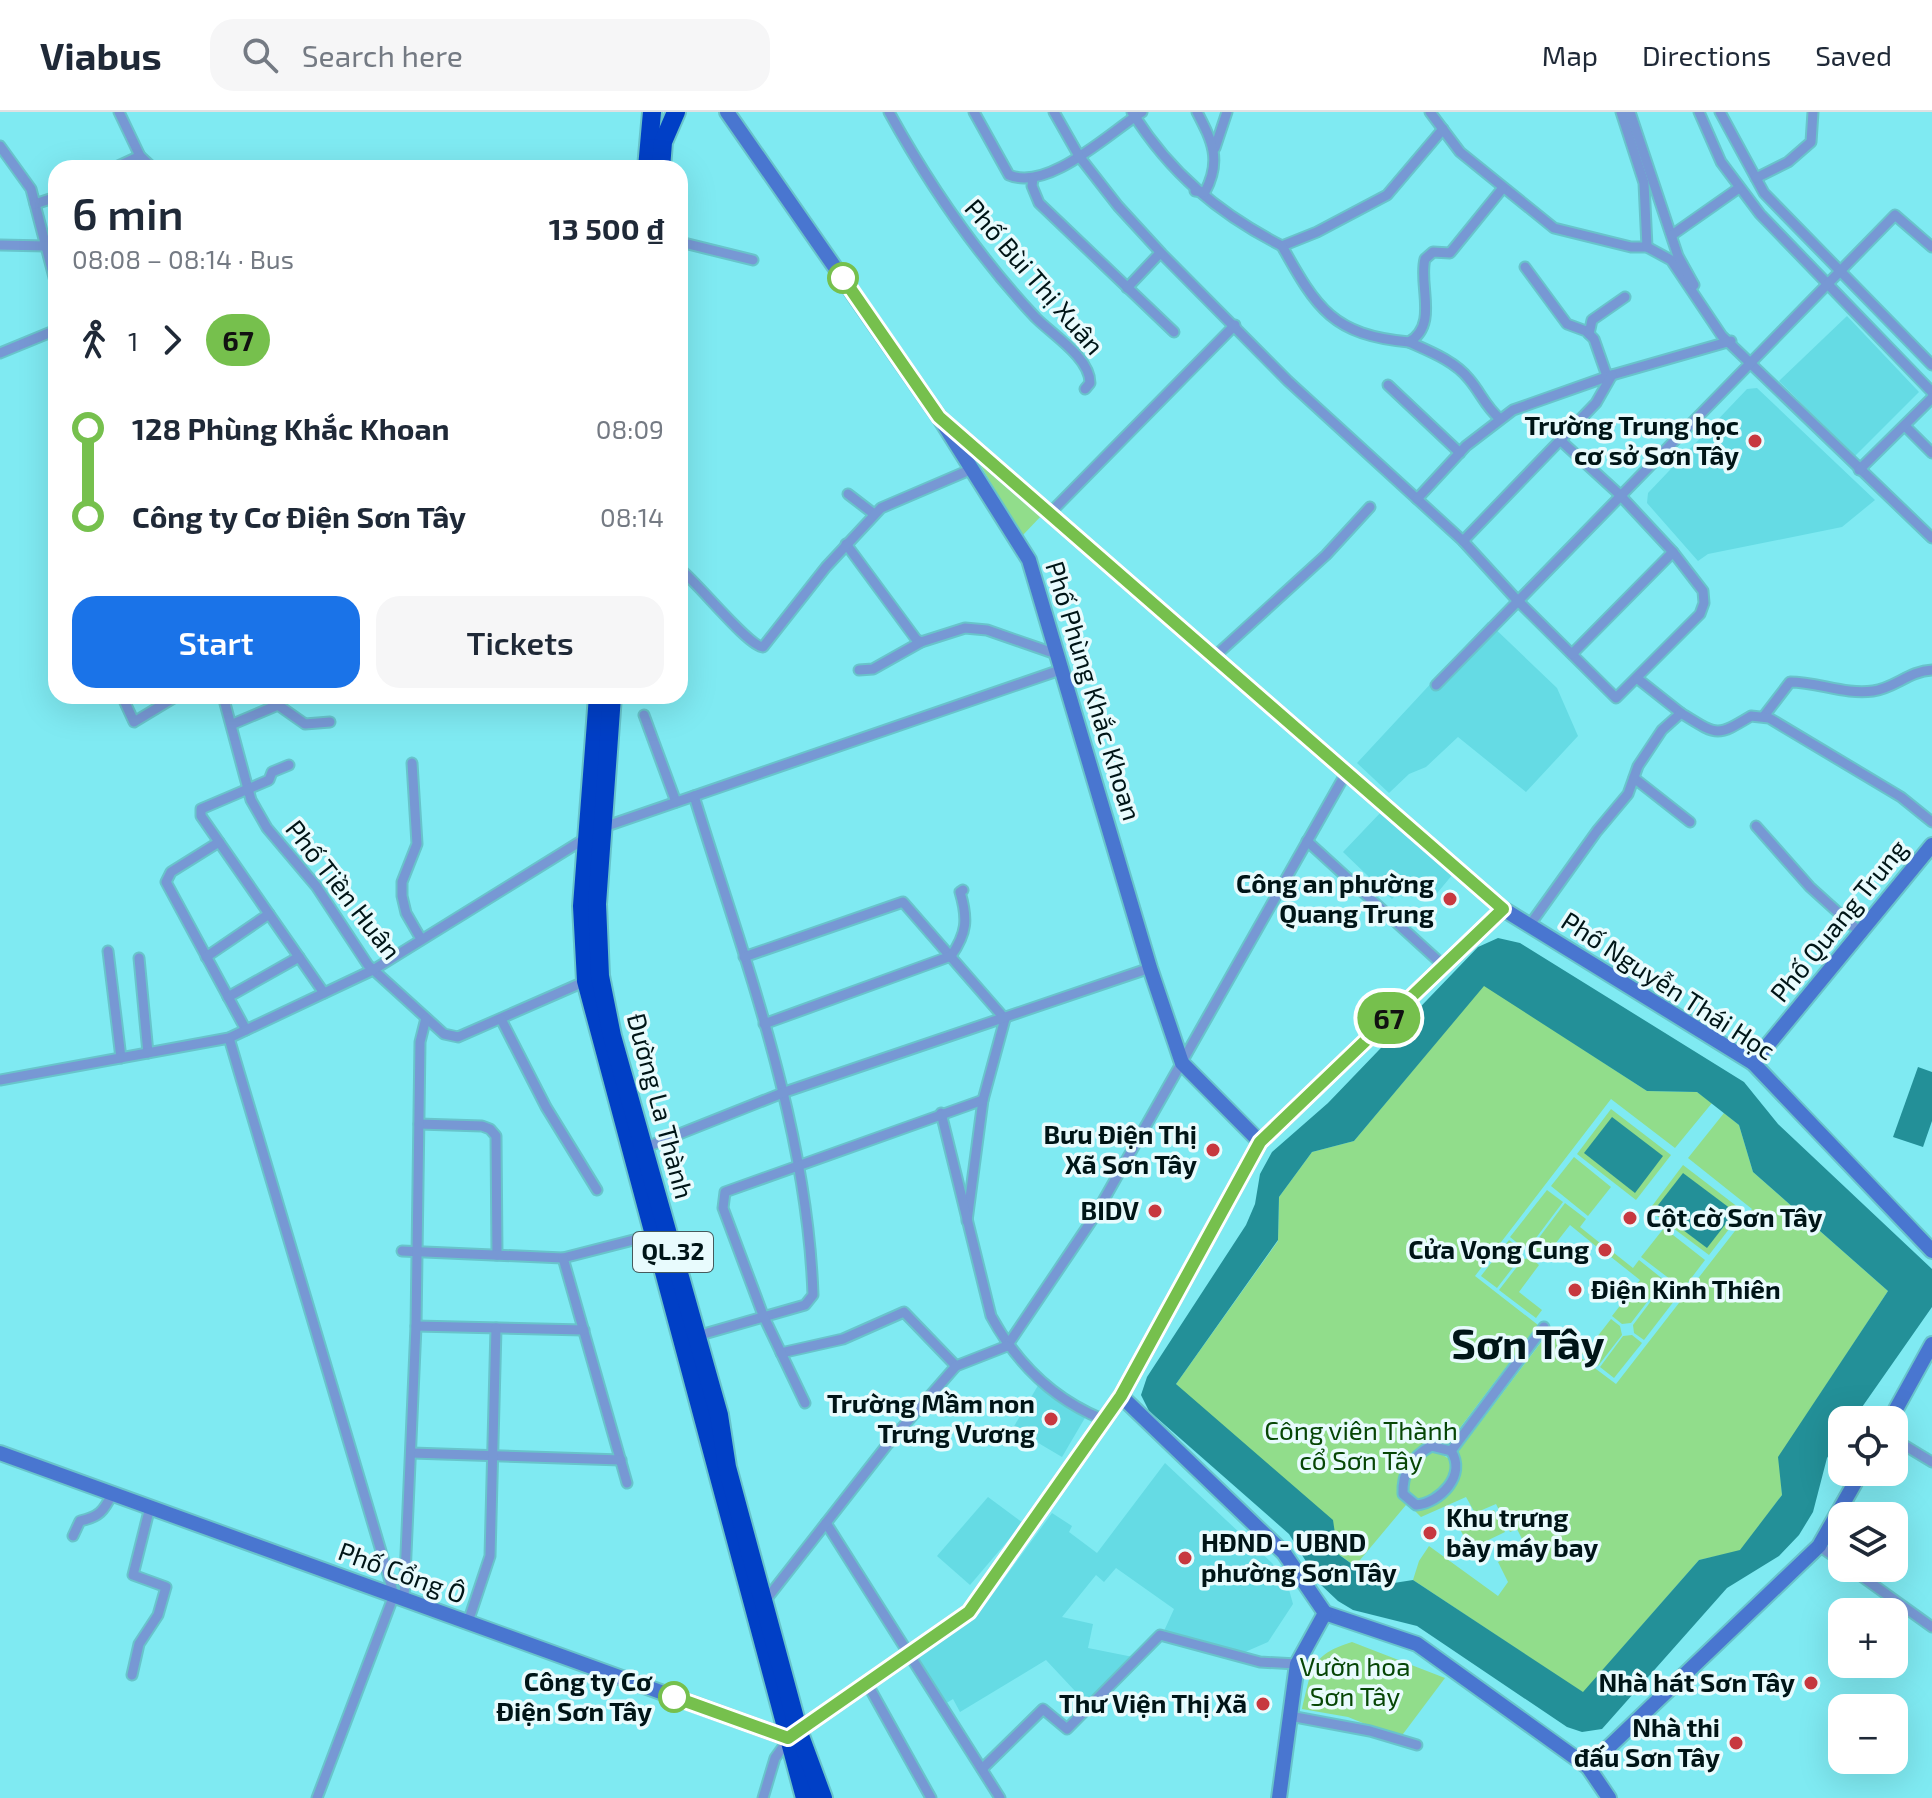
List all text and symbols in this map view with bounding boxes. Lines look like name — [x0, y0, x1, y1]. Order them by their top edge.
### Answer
search box — [210, 19, 770, 91]
text: Viabus — [40, 32, 162, 78]
icon: search — [238, 33, 282, 77]
text: Search here — [302, 37, 463, 73]
text: Map — [1542, 38, 1598, 72]
text: Directions — [1642, 38, 1771, 72]
text: Saved — [1815, 38, 1892, 72]
text: 6 min — [72, 186, 184, 239]
street label: Phố Bùi Thị Xuân — [959, 192, 1111, 360]
text: 13 500 ₫ — [549, 210, 664, 246]
text: 08:08 – 08:14 · Bus — [72, 243, 294, 274]
unlabelled marker — [828, 263, 858, 293]
icon: walk — [72, 318, 116, 362]
icon: forward — [150, 318, 194, 362]
text: 67 — [222, 323, 254, 357]
text: 1 — [128, 325, 138, 356]
place label: Trường Trung học cơ sở Sơn Tây — [1525, 409, 1739, 471]
text: 128 Phùng Khắc Khoan — [132, 410, 450, 446]
text: 08:09 — [596, 413, 664, 444]
marker: Trường Trung học cơ sở Sơn Tây — [1746, 432, 1764, 450]
text: Công ty Cơ Điện Sơn Tây — [132, 498, 466, 534]
text: 08:14 — [600, 501, 664, 532]
street label: Phố Phùng Khắc Khoan — [1040, 557, 1149, 824]
button: Start — [72, 596, 360, 688]
button: Tickets — [376, 596, 664, 688]
street label: Phố Tiền Huân — [280, 813, 408, 965]
street label: Phố Quang Trung — [1763, 833, 1913, 1007]
place label: Công an phường Quang Trung — [1236, 867, 1434, 929]
marker: Công an phường Quang Trung — [1441, 890, 1459, 908]
street label: Phố Nguyễn Thái Học — [1556, 904, 1781, 1065]
line badge: 67 — [1353, 992, 1425, 1044]
text: 67 — [1373, 1001, 1405, 1035]
street label: Đường La Thành — [622, 1009, 701, 1202]
place label: Bưu Điện Thị Xã Sơn Tây — [1043, 1118, 1197, 1180]
marker: Bưu Điện Thị Xã Sơn Tây — [1204, 1141, 1222, 1159]
place label: BIDV — [1081, 1194, 1139, 1225]
place label: Cột cờ Sơn Tây — [1646, 1201, 1823, 1233]
marker: BIDV — [1146, 1202, 1164, 1220]
marker: Cột cờ Sơn Tây — [1621, 1209, 1639, 1227]
road number: QL.32 — [633, 1232, 713, 1272]
place label: Cửa Vọng Cung — [1408, 1233, 1589, 1264]
marker: Cửa Vọng Cung — [1596, 1241, 1614, 1259]
place label: Điện Kinh Thiên — [1591, 1273, 1781, 1304]
marker: Điện Kinh Thiên — [1566, 1281, 1584, 1299]
district label: Sơn Tây — [1451, 1317, 1605, 1368]
place label: Trường Mầm non Trưng Vương — [827, 1387, 1035, 1448]
map controls — [1828, 1406, 1908, 1774]
button: locate — [1828, 1406, 1908, 1486]
marker: Trường Mầm non Trưng Vương — [1042, 1410, 1060, 1428]
park label: Công viên Thành cổ Sơn Tây — [1264, 1414, 1458, 1475]
place label: Khu trưng bày máy bay — [1446, 1501, 1598, 1563]
button: layers — [1828, 1502, 1908, 1582]
marker: Khu trưng bày máy bay — [1421, 1524, 1439, 1542]
place label: HĐND - UBND phường Sơn Tây — [1201, 1526, 1397, 1588]
street label: Phố Cổng Ô — [335, 1534, 470, 1609]
marker: HĐND - UBND phường Sơn Tây — [1176, 1549, 1194, 1567]
button: + — [1828, 1598, 1908, 1678]
park label: Vườn hoa Sơn Tây — [1300, 1650, 1410, 1711]
place label: Công ty Cơ Điện Sơn Tây — [496, 1665, 653, 1727]
place label: Nhà hát Sơn Tây — [1599, 1666, 1795, 1698]
marker: Nhà hát Sơn Tây — [1802, 1674, 1820, 1692]
marker: Công ty Cơ Điện Sơn Tây — [659, 1682, 689, 1712]
place label: Thư Viện Thị Xã — [1059, 1687, 1247, 1718]
button: − — [1828, 1694, 1908, 1774]
marker: Thư Viện Thị Xã — [1254, 1695, 1272, 1713]
place label: Nhà thi đấu Sơn Tây — [1574, 1711, 1720, 1773]
marker: Nhà thi đấu Sơn Tây — [1727, 1734, 1745, 1752]

